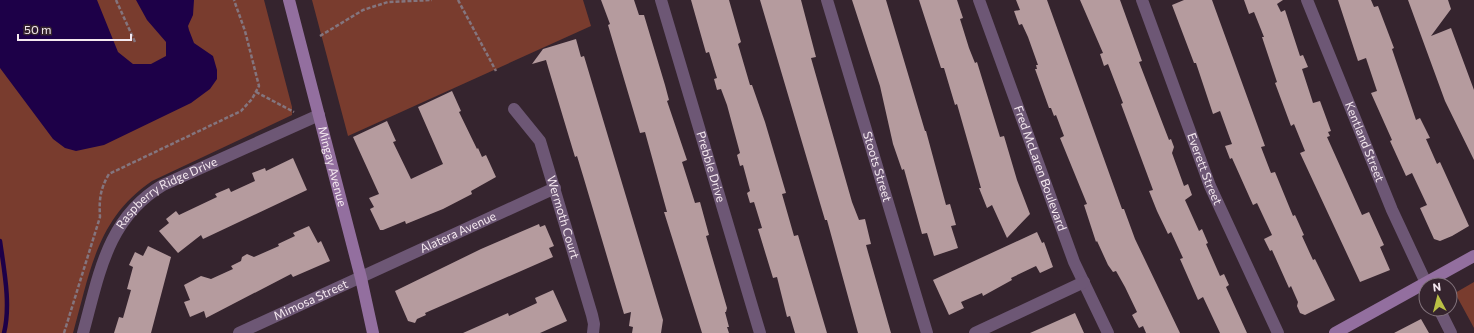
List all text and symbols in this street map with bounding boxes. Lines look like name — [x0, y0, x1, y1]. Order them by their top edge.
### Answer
scale bar — [18, 16, 131, 42]
text: 50 m — [24, 22, 52, 36]
street label: Kentland Street — [1343, 99, 1388, 184]
street label: Fred McLaren Boulevard — [1012, 103, 1070, 233]
street label: Mingay Avenue — [316, 124, 350, 208]
street label: Prebble Drive — [694, 129, 729, 204]
street label: Stoots Street — [861, 130, 895, 203]
street label: Everett Street — [1185, 131, 1226, 207]
street label: Raspberry Ridge Drive — [113, 154, 219, 231]
street label: Wermoth Court — [545, 174, 583, 260]
street label: Alatera Avenue — [417, 208, 498, 255]
street label: Mimosa Street — [271, 276, 350, 322]
north arrow — [1418, 277, 1458, 317]
text: N — [1432, 280, 1442, 294]

